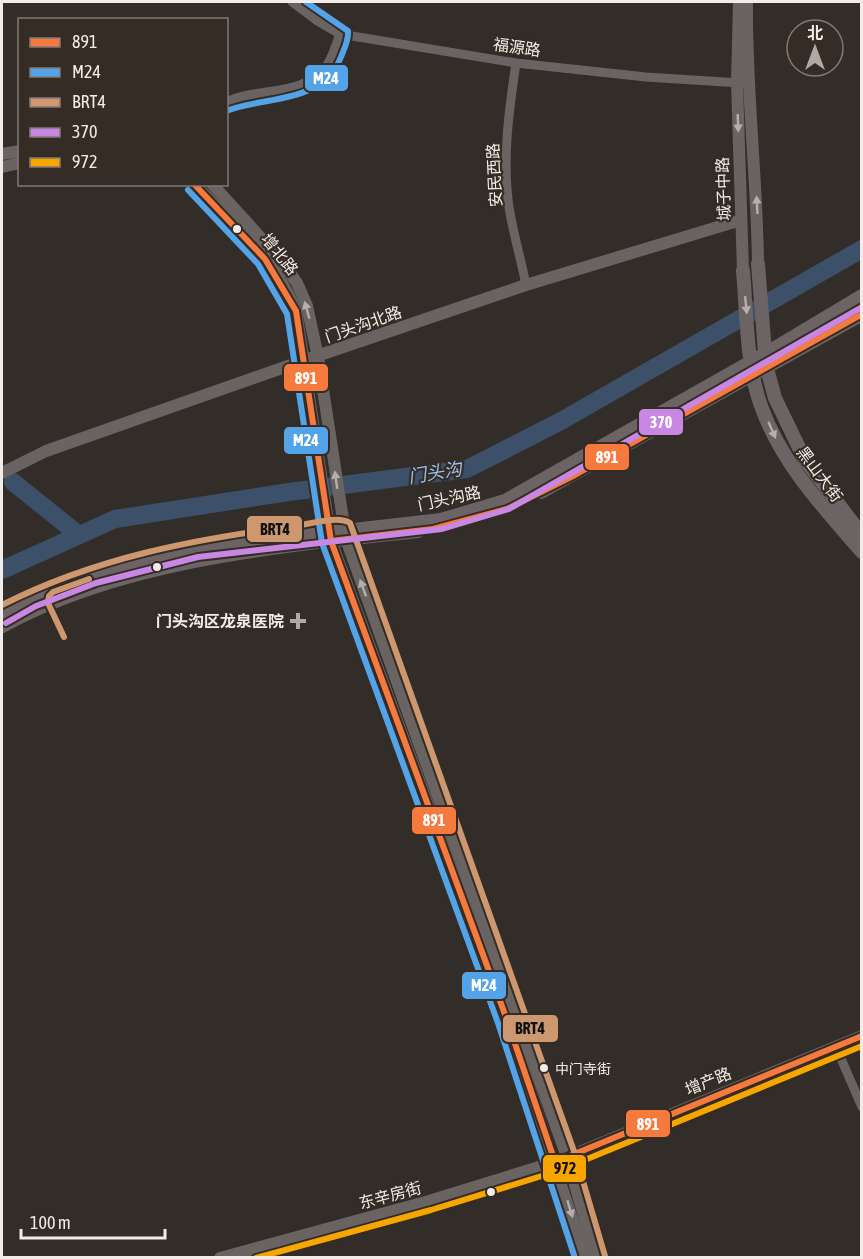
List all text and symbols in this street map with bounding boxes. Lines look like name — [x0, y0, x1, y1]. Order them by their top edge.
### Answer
legend — [18, 18, 228, 186]
north arrow — [785, 18, 845, 78]
text: 北 — [807, 24, 823, 42]
text: 891 — [72, 31, 97, 52]
street label: 福源路 — [492, 35, 542, 59]
text: M24 — [72, 61, 101, 82]
line badge: M24 — [304, 64, 349, 92]
text: M24 — [313, 69, 339, 87]
text: BRT4 — [72, 91, 106, 112]
one-way arrow — [733, 113, 743, 132]
text: 370 — [72, 121, 97, 142]
street label: 安民西路 — [483, 143, 505, 207]
text: 972 — [72, 151, 97, 172]
street label: 城子中路 — [713, 157, 733, 221]
one-way arrow — [753, 196, 762, 215]
unlabelled marker — [231, 223, 243, 235]
street label: 增北路 — [258, 230, 302, 278]
one-way arrow — [741, 295, 751, 314]
one-way arrow — [302, 301, 311, 319]
street label: 门头沟北路 — [322, 302, 404, 346]
line badge: 891 — [283, 363, 329, 392]
text: 891 — [295, 369, 318, 387]
line badge: 370 — [638, 408, 684, 436]
text: 370 — [650, 413, 673, 431]
one-way arrow — [767, 421, 776, 438]
line badge: M24 — [283, 426, 329, 455]
text: M24 — [293, 431, 319, 449]
line badge: 891 — [584, 443, 630, 471]
street label: 黑山大街 — [794, 443, 846, 505]
text: 891 — [596, 448, 619, 466]
water label: 门头沟 — [407, 458, 465, 487]
one-way arrow — [331, 470, 340, 489]
street label: 门头沟路 — [416, 483, 482, 513]
line badge: BRT4 — [246, 515, 303, 543]
text: BRT4 — [260, 520, 291, 538]
unlabelled marker — [151, 561, 163, 573]
one-way arrow — [357, 579, 367, 597]
place label: 门头沟区龙泉医院 — [156, 612, 284, 630]
marker: 门头沟区龙泉医院 — [289, 612, 307, 630]
line badge: 891 — [411, 806, 457, 835]
text: 891 — [423, 811, 446, 829]
line badge: M24 — [461, 971, 507, 1000]
text: M24 — [471, 976, 497, 994]
line badge: BRT4 — [502, 1014, 559, 1043]
text: BRT4 — [515, 1019, 546, 1037]
place label: 中门寺街 — [555, 1061, 611, 1077]
marker: 中门寺街 — [538, 1062, 550, 1074]
street label: 增产路 — [682, 1064, 734, 1098]
line badge: 891 — [625, 1109, 671, 1138]
text: 891 — [637, 1115, 660, 1133]
line badge: 972 — [542, 1154, 587, 1183]
text: 972 — [554, 1159, 576, 1177]
street label: 东辛房街 — [357, 1178, 423, 1212]
unlabelled marker — [485, 1186, 497, 1198]
one-way arrow — [566, 1200, 576, 1218]
scale bar — [21, 1202, 165, 1240]
text: 100 m — [30, 1212, 71, 1233]

